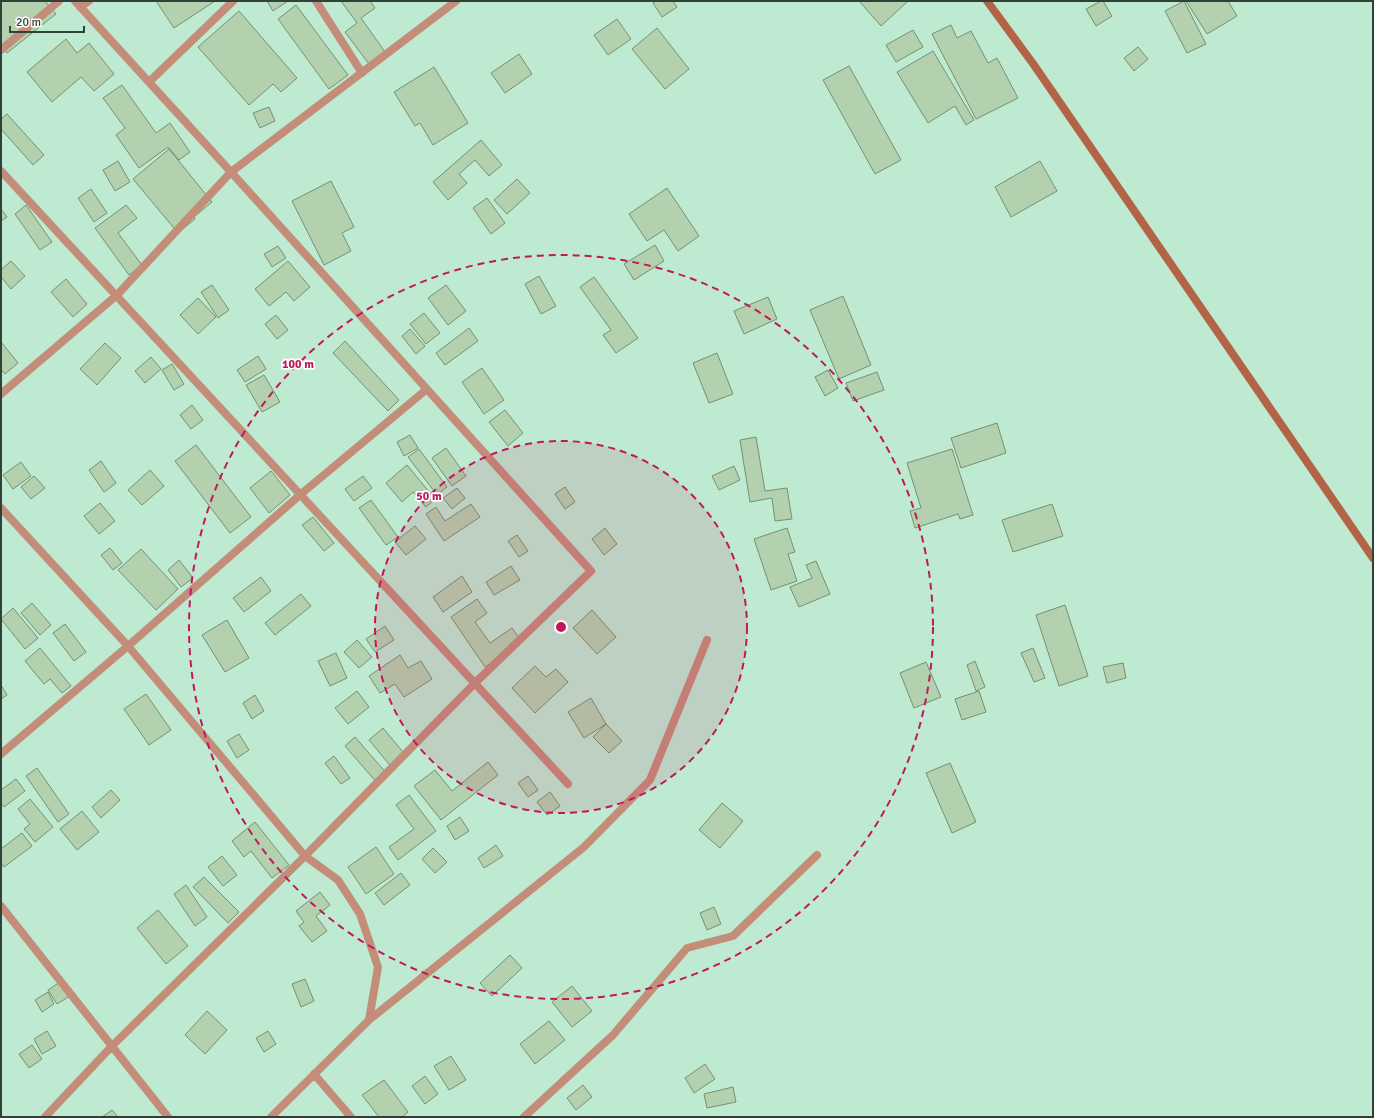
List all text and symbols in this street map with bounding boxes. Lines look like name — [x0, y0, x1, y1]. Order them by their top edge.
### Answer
scale bar — [10, 8, 84, 34]
text: 20 m — [16, 15, 41, 30]
text: 100 m — [282, 357, 314, 372]
text: 50 m — [416, 489, 442, 504]
centre of rings — [554, 620, 568, 634]

